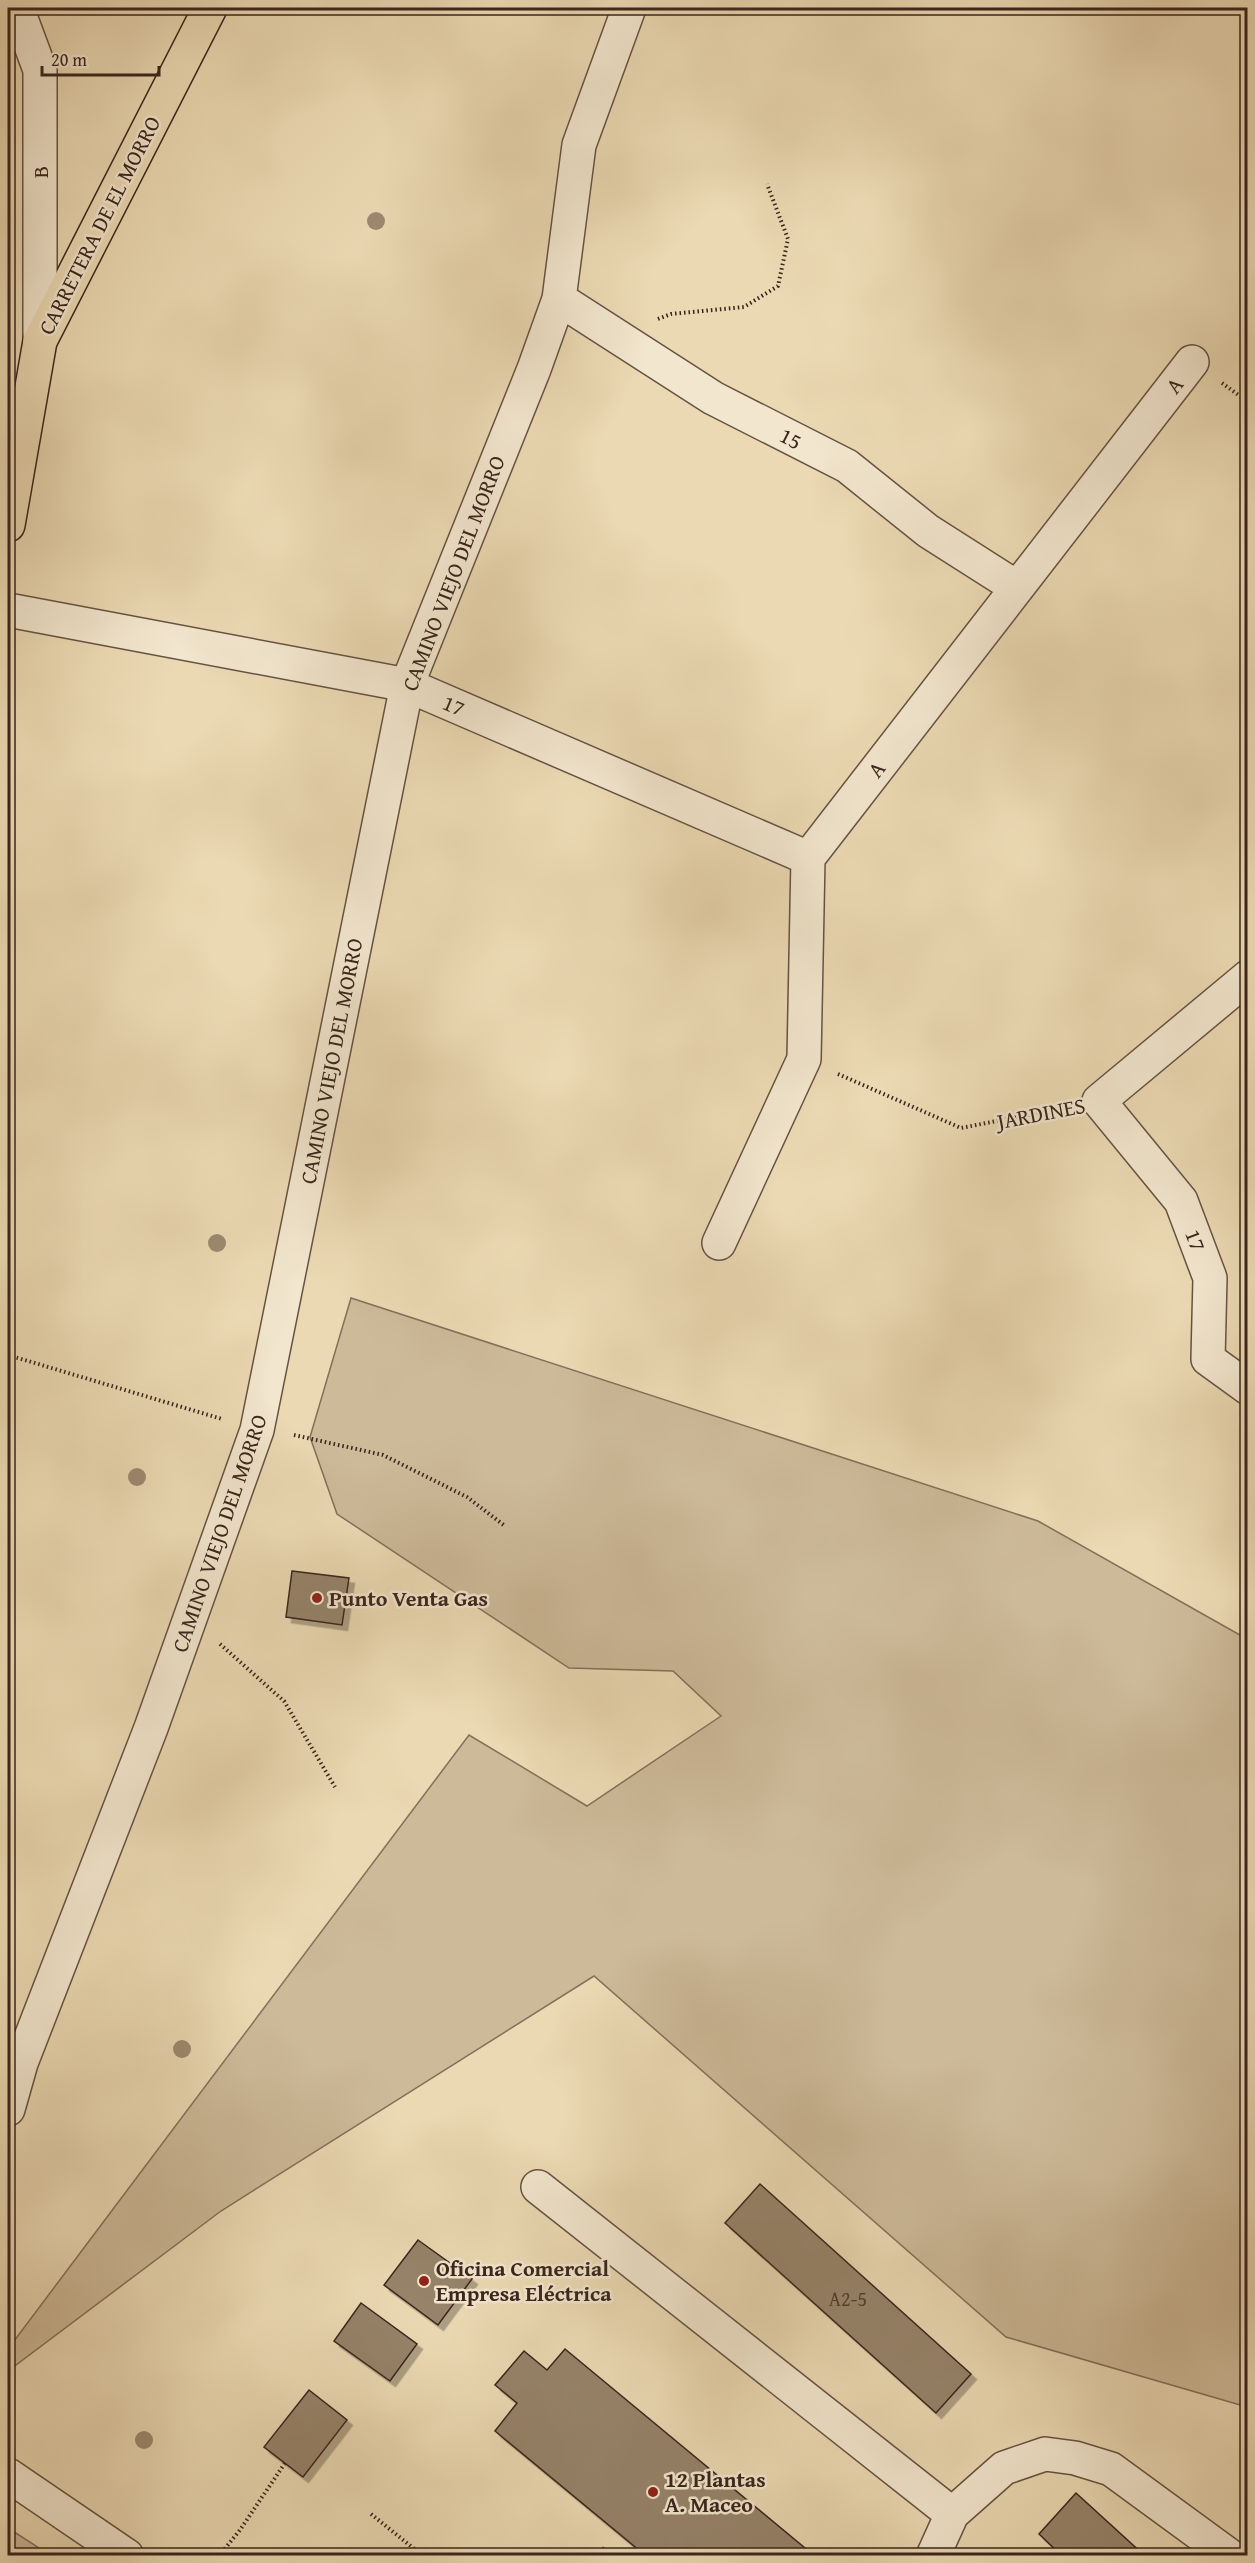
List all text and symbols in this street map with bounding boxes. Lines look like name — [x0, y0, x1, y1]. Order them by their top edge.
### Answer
scale bar — [42, 39, 159, 77]
text: 20 m — [51, 46, 87, 73]
street label: CARRETERA DE EL MORRO — [30, 110, 168, 340]
street label: B — [24, 166, 56, 178]
street label: A — [1157, 369, 1191, 400]
street label: 15 — [774, 419, 808, 457]
street label: CAMINO VIEJO DEL MORRO — [393, 451, 513, 695]
street label: 17 — [438, 686, 470, 724]
street label: A — [859, 753, 893, 784]
street label: CAMINO VIEJO DEL MORRO — [291, 935, 371, 1187]
street label: JARDINES — [991, 1089, 1088, 1138]
street label: 17 — [1177, 1224, 1215, 1256]
street label: CAMINO VIEJO DEL MORRO — [163, 1410, 275, 1656]
place label: Punto Venta Gas — [329, 1582, 488, 1614]
marker: Punto Venta Gas — [310, 1591, 324, 1605]
place label: Oficina Comercial Empresa Eléctrica — [436, 2252, 612, 2309]
marker: Oficina Comercial Empresa Eléctrica — [417, 2274, 431, 2288]
house number: A2-5 — [829, 2284, 867, 2313]
place label: 12 Plantas A. Maceo — [665, 2463, 766, 2520]
marker: 12 Plantas A. Maceo — [646, 2485, 660, 2499]

